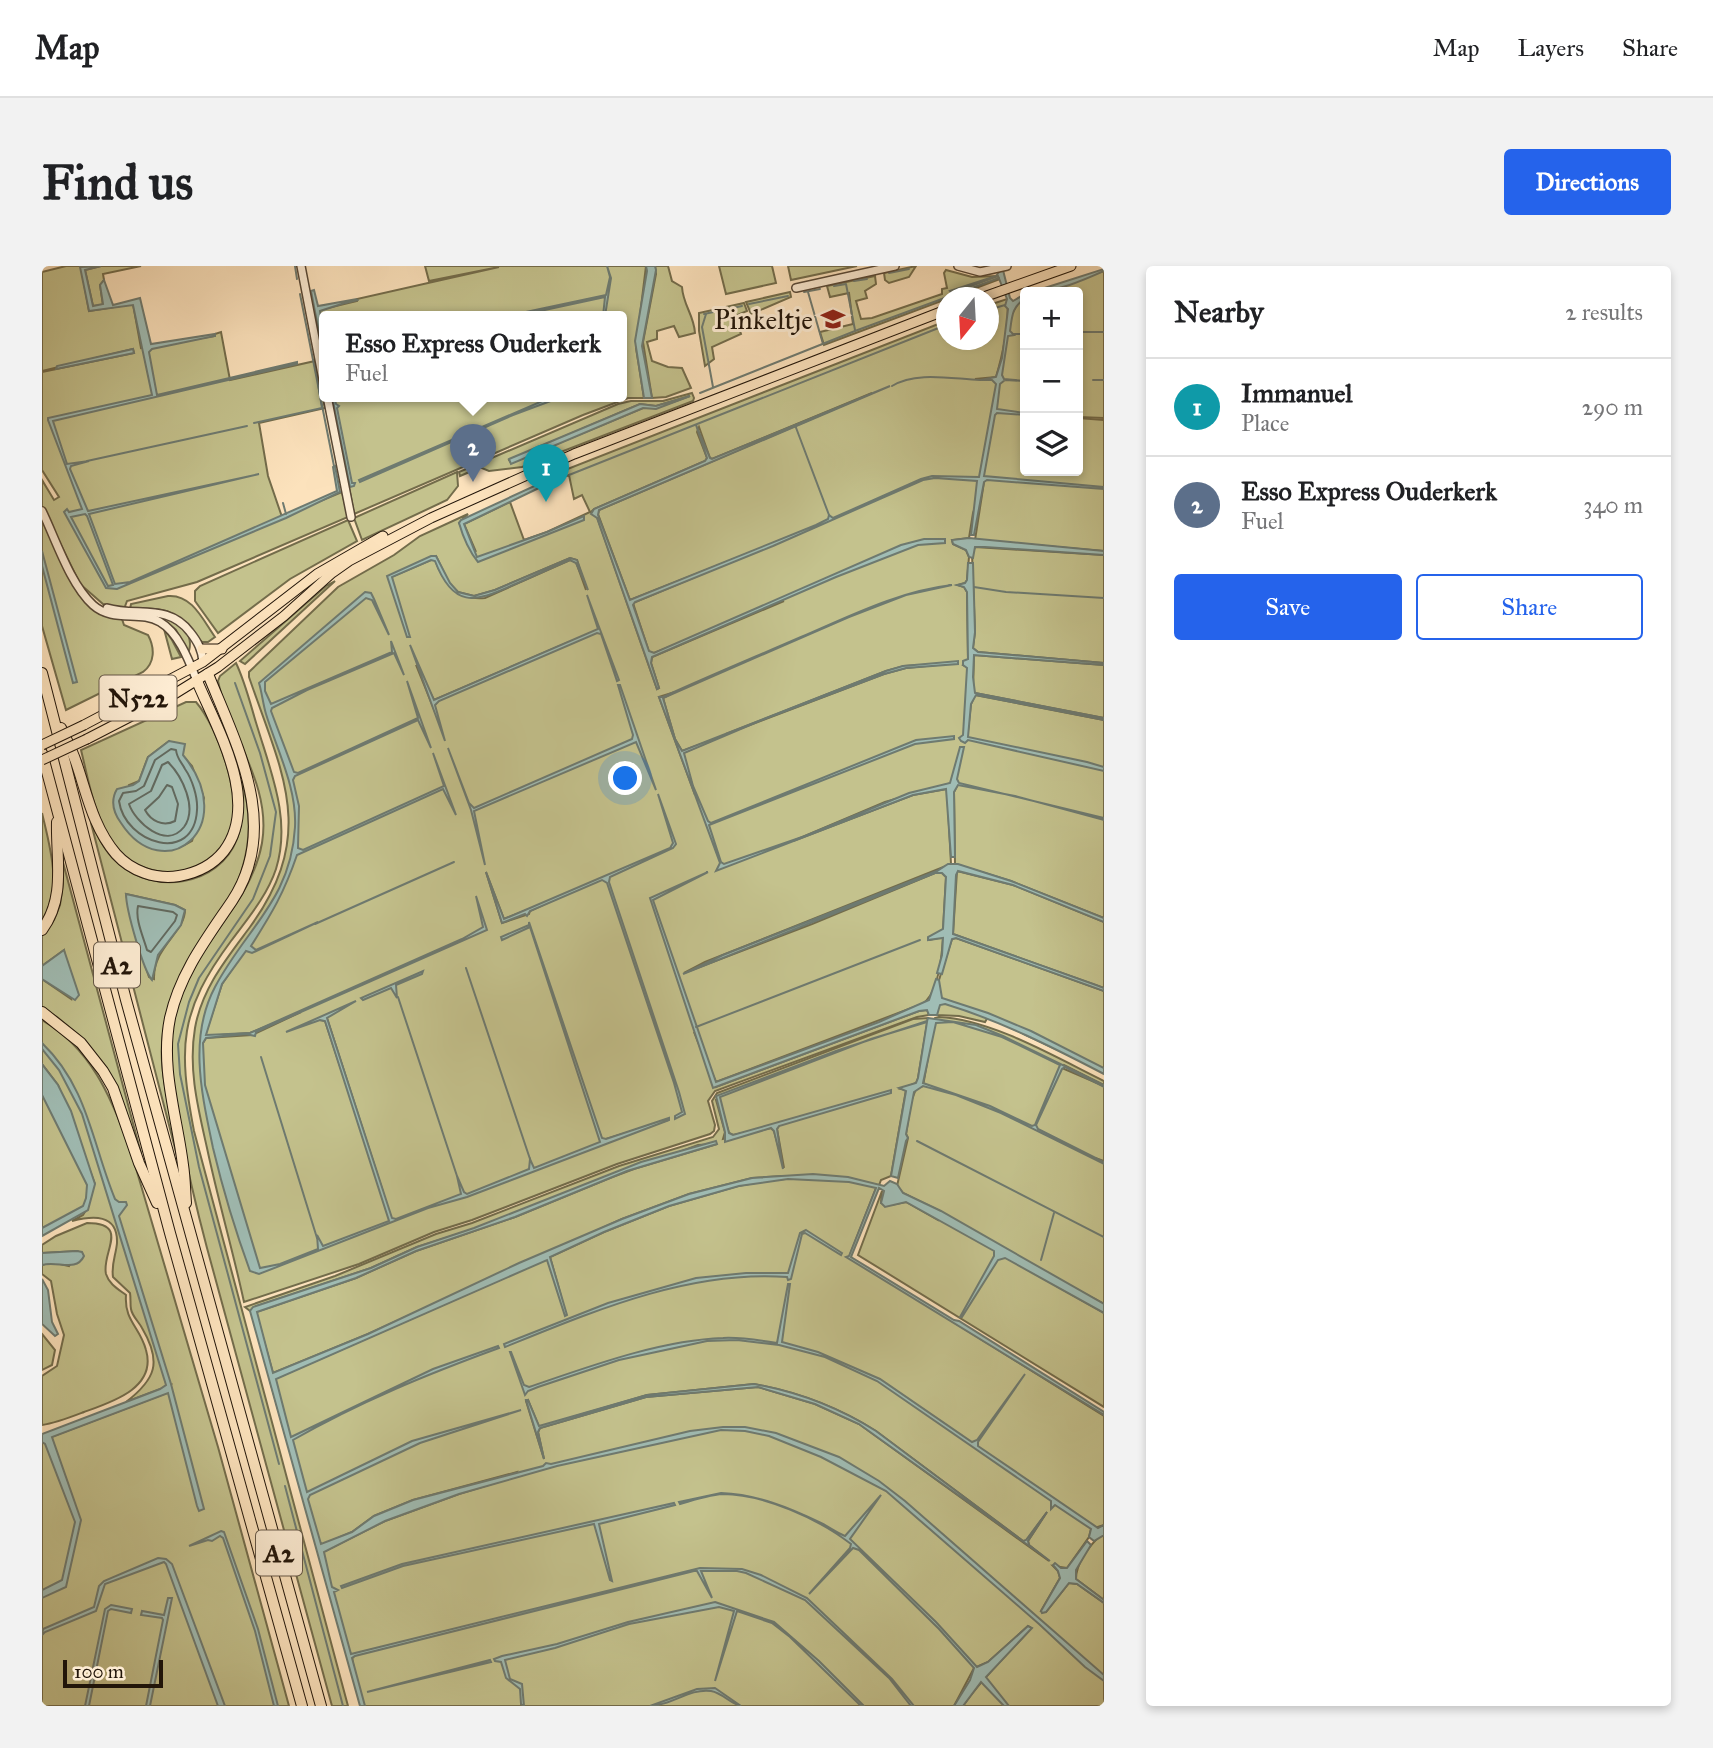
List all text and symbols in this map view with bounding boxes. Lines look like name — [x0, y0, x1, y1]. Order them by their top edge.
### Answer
text: Map — [35, 28, 99, 68]
text: Map — [1433, 33, 1480, 63]
text: Layers — [1518, 33, 1584, 63]
text: Share — [1622, 33, 1678, 63]
button: Directions — [1504, 149, 1671, 215]
text: Find us — [42, 153, 193, 212]
north arrow — [936, 287, 999, 350]
map controls — [1020, 287, 1083, 476]
button: + — [1020, 287, 1083, 350]
text: Nearby — [1174, 294, 1264, 330]
text: 2 results — [1565, 298, 1643, 326]
place label: Pinkeltje — [714, 302, 813, 337]
school or university icon: Pinkeltje — [819, 305, 847, 333]
popup — [319, 311, 627, 402]
text: Esso Express Ouderkerk — [345, 327, 601, 359]
button: − — [1020, 350, 1083, 413]
text: Fuel — [345, 359, 388, 387]
text: Immanuel — [1241, 377, 1352, 409]
text: 1 — [1192, 393, 1202, 421]
text: 290 m — [1582, 393, 1643, 421]
text: Place — [1241, 409, 1289, 437]
button: layers — [1020, 413, 1083, 476]
pin: 2 — [450, 424, 496, 482]
pin: 1 — [523, 444, 569, 502]
text: Esso Express Ouderkerk — [1241, 475, 1497, 507]
text: 2 — [1191, 491, 1203, 519]
text: 340 m — [1583, 491, 1643, 519]
text: Fuel — [1241, 507, 1284, 535]
button: Save — [1174, 574, 1402, 640]
button: Share — [1416, 574, 1643, 640]
road number: N522 — [99, 676, 176, 720]
your location — [608, 761, 642, 795]
road number: A2 — [94, 943, 140, 988]
road number: A2 — [256, 1530, 302, 1576]
scale bar — [63, 1657, 163, 1689]
text: 100 m — [74, 1660, 124, 1683]

